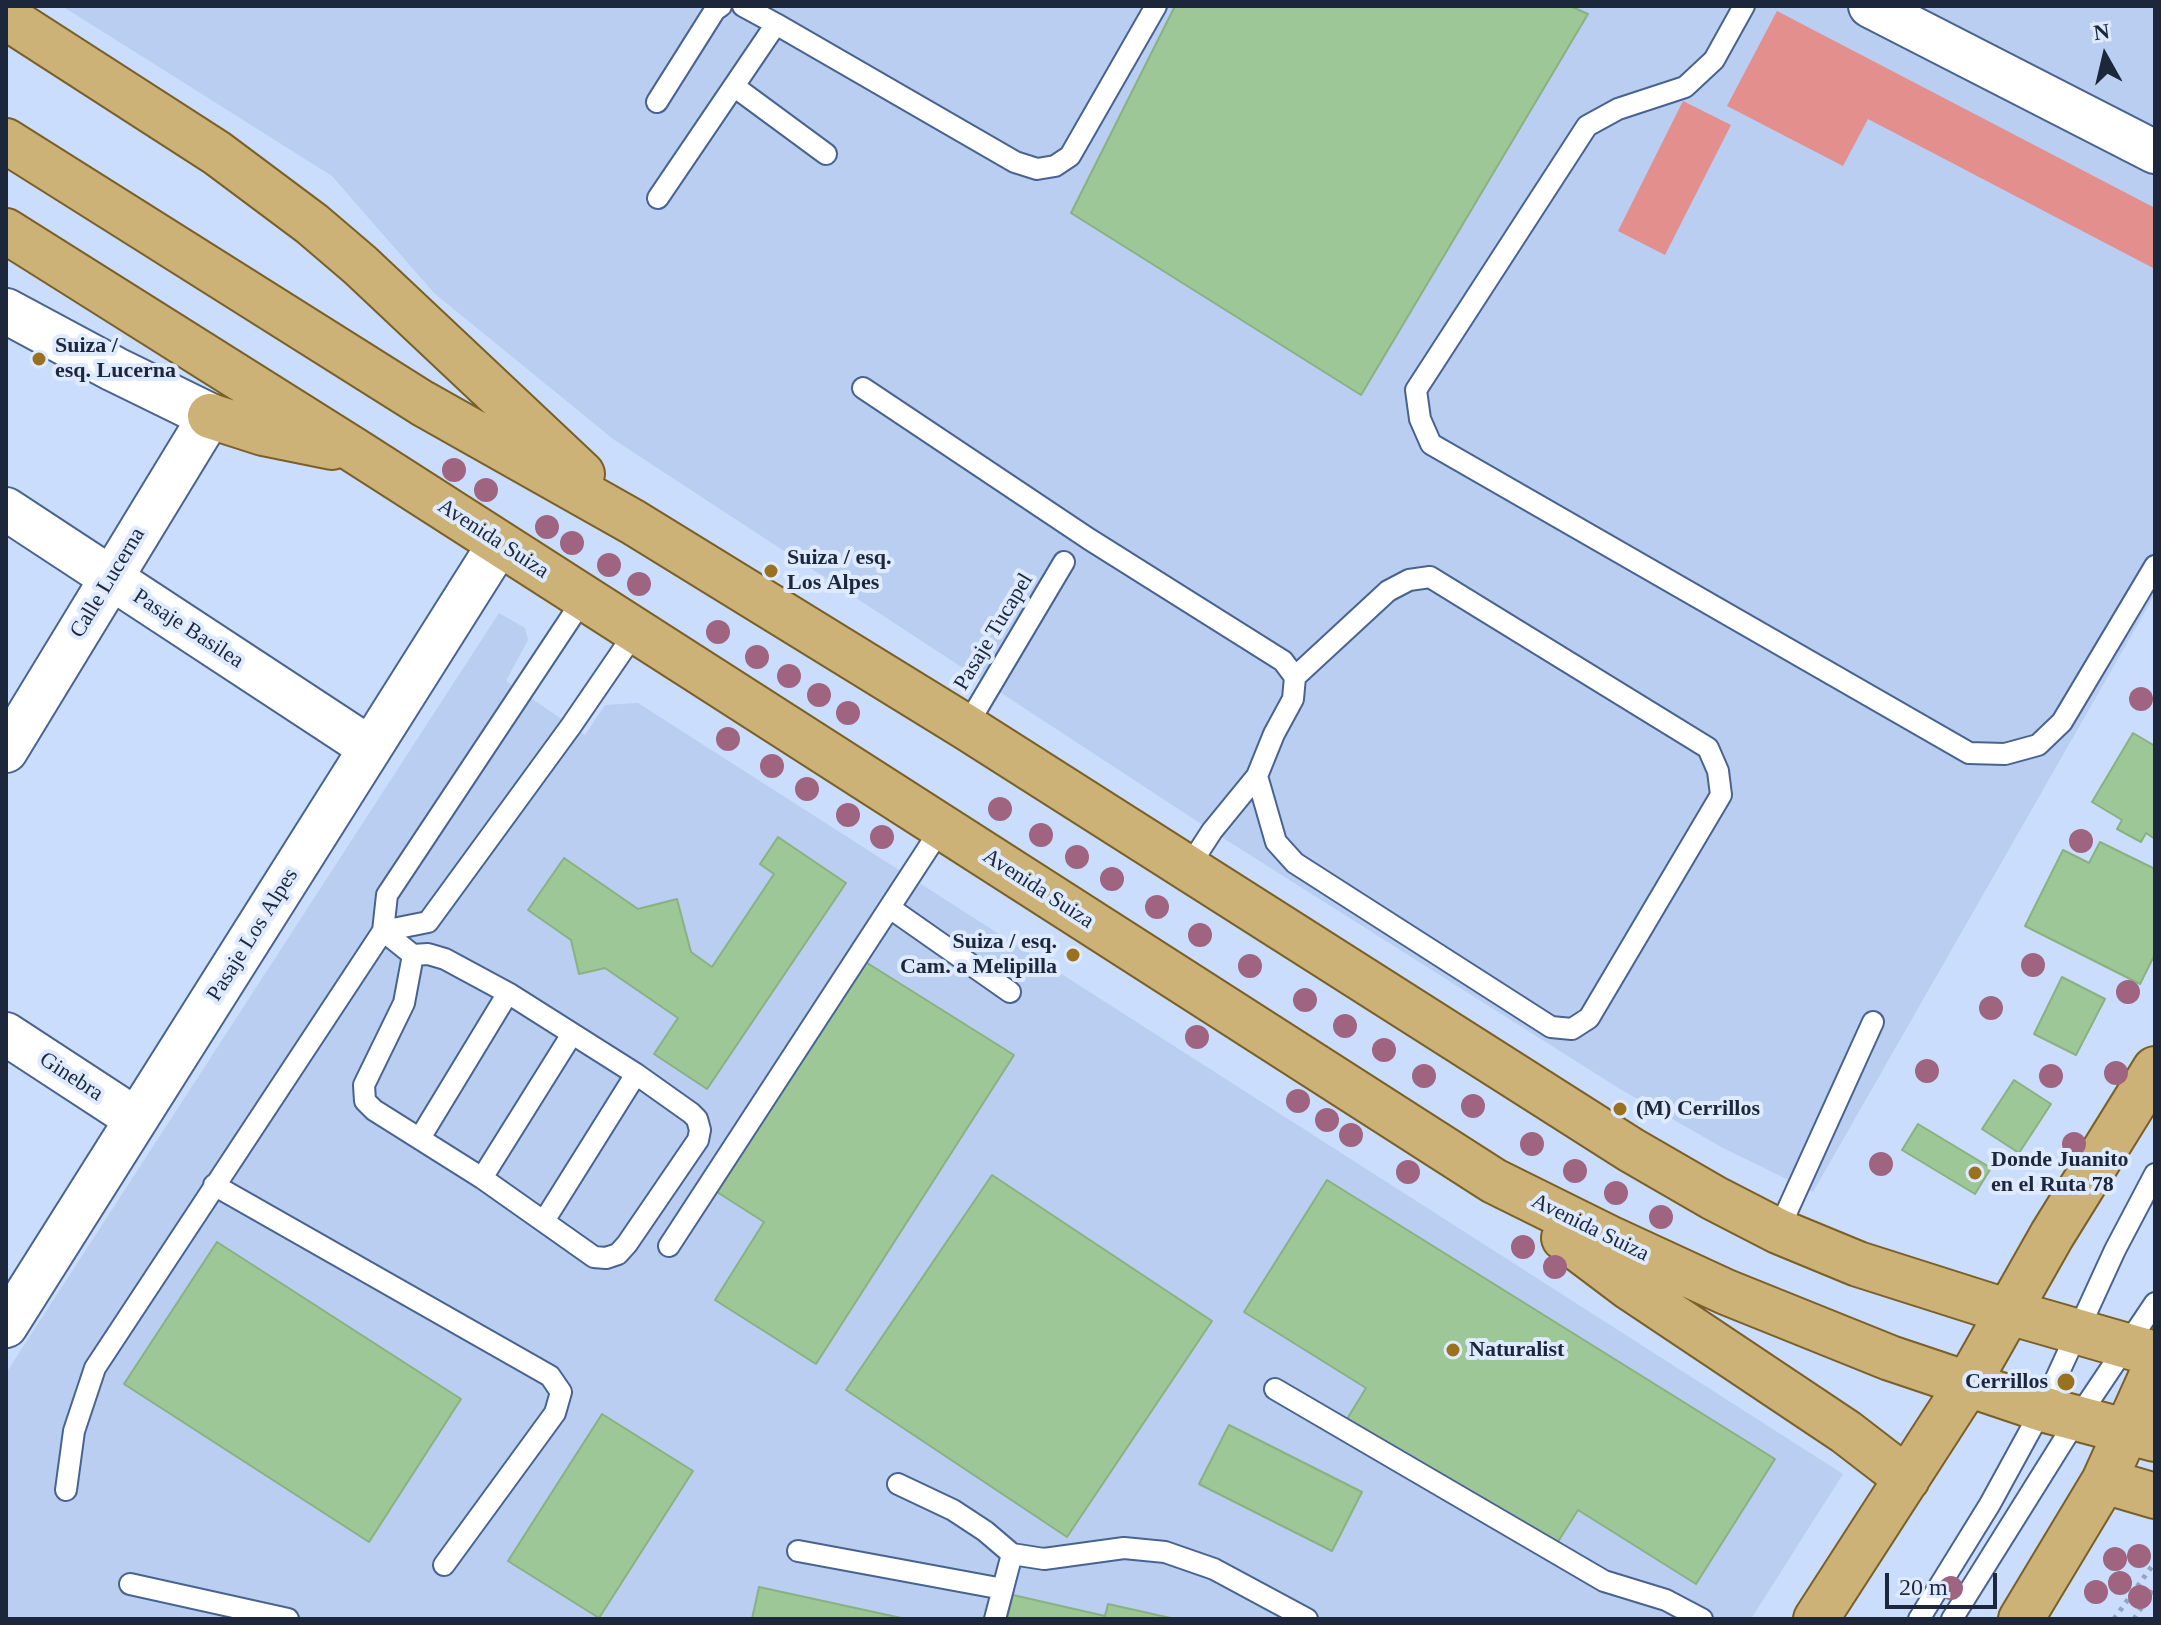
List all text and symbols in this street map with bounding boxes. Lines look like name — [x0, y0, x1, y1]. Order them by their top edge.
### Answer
north arrow — [2065, 16, 2145, 96]
text: N — [2092, 18, 2111, 45]
place label: Suiza / esq. Lucerna — [55, 333, 176, 384]
marker: Suiza / esq. Lucerna — [30, 350, 48, 368]
street label: Avenida Suiza — [432, 493, 554, 585]
street label: Calle Lucerna — [65, 523, 151, 643]
place label: Suiza / esq. Los Alpes — [787, 545, 892, 596]
marker: Suiza / esq. Los Alpes — [762, 562, 780, 580]
street label: Pasaje Tucapel — [949, 569, 1039, 695]
street label: Pasaje Basilea — [128, 583, 248, 675]
street label: Avenida Suiza — [977, 843, 1099, 935]
street label: Pasaje Los Alpes — [202, 864, 304, 1006]
place label: Suiza / esq. Cam. a Melipilla — [900, 929, 1057, 980]
marker: Suiza / esq. Cam. a Melipilla — [1064, 946, 1082, 964]
street label: Ginebra — [34, 1047, 108, 1107]
place label: (M) Cerrillos — [1636, 1096, 1760, 1122]
marker: (M) Cerrillos — [1611, 1100, 1629, 1118]
place label: Donde Juanito en el Ruta 78 — [1991, 1147, 2129, 1198]
marker: Donde Juanito en el Ruta 78 — [1966, 1164, 1984, 1182]
street label: Avenida Suiza — [1527, 1188, 1653, 1268]
place label: Naturalist — [1469, 1337, 1564, 1363]
marker: Naturalist — [1444, 1341, 1462, 1359]
place label: Cerrillos — [1965, 1369, 2048, 1395]
marker: Cerrillos — [2055, 1371, 2077, 1393]
scale bar — [1889, 1557, 2001, 1607]
text: 20 m — [1899, 1574, 1948, 1600]

